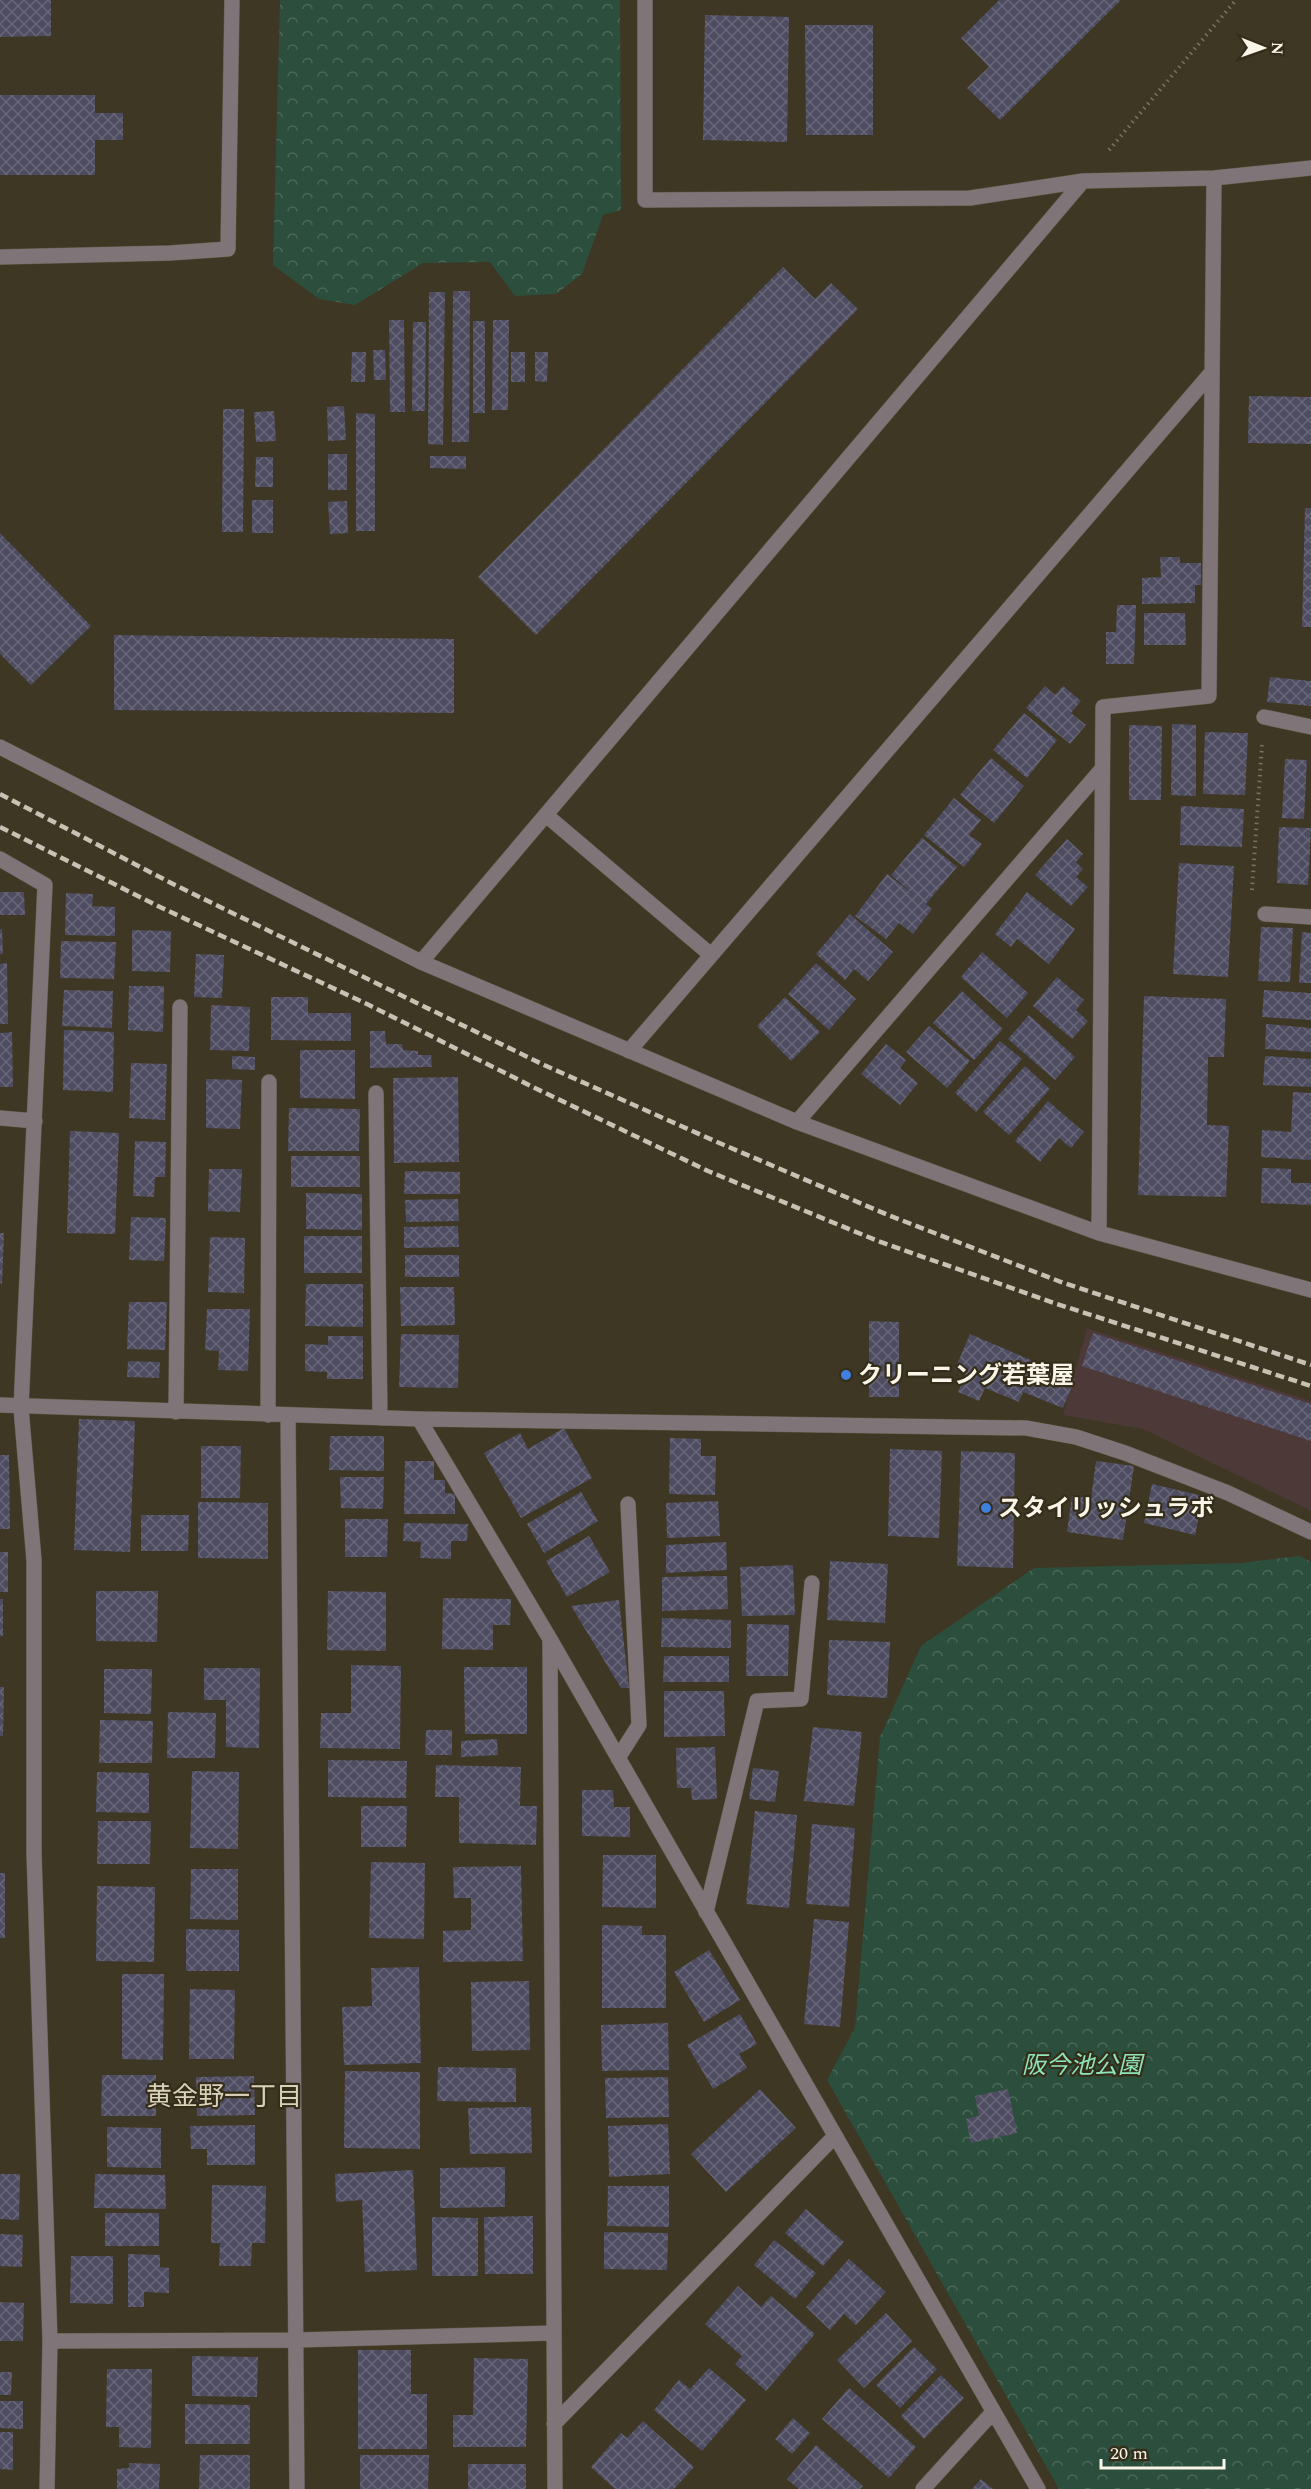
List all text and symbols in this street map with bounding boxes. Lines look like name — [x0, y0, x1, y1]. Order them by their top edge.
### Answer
north arrow — [1233, 18, 1293, 78]
text: N — [1265, 42, 1289, 55]
place label: クリーニング若葉屋 — [858, 1358, 1074, 1394]
marker: クリーニング若葉屋 — [839, 1368, 853, 1382]
place label: スタイリッシュラボ — [998, 1491, 1214, 1527]
marker: スタイリッシュラボ — [979, 1501, 993, 1515]
park label: 阪今池公園 — [1022, 2048, 1145, 2084]
district label: 黄金野一丁目 — [146, 2077, 302, 2117]
scale bar — [1101, 2432, 1224, 2470]
text: 20 m — [1110, 2440, 1148, 2467]

